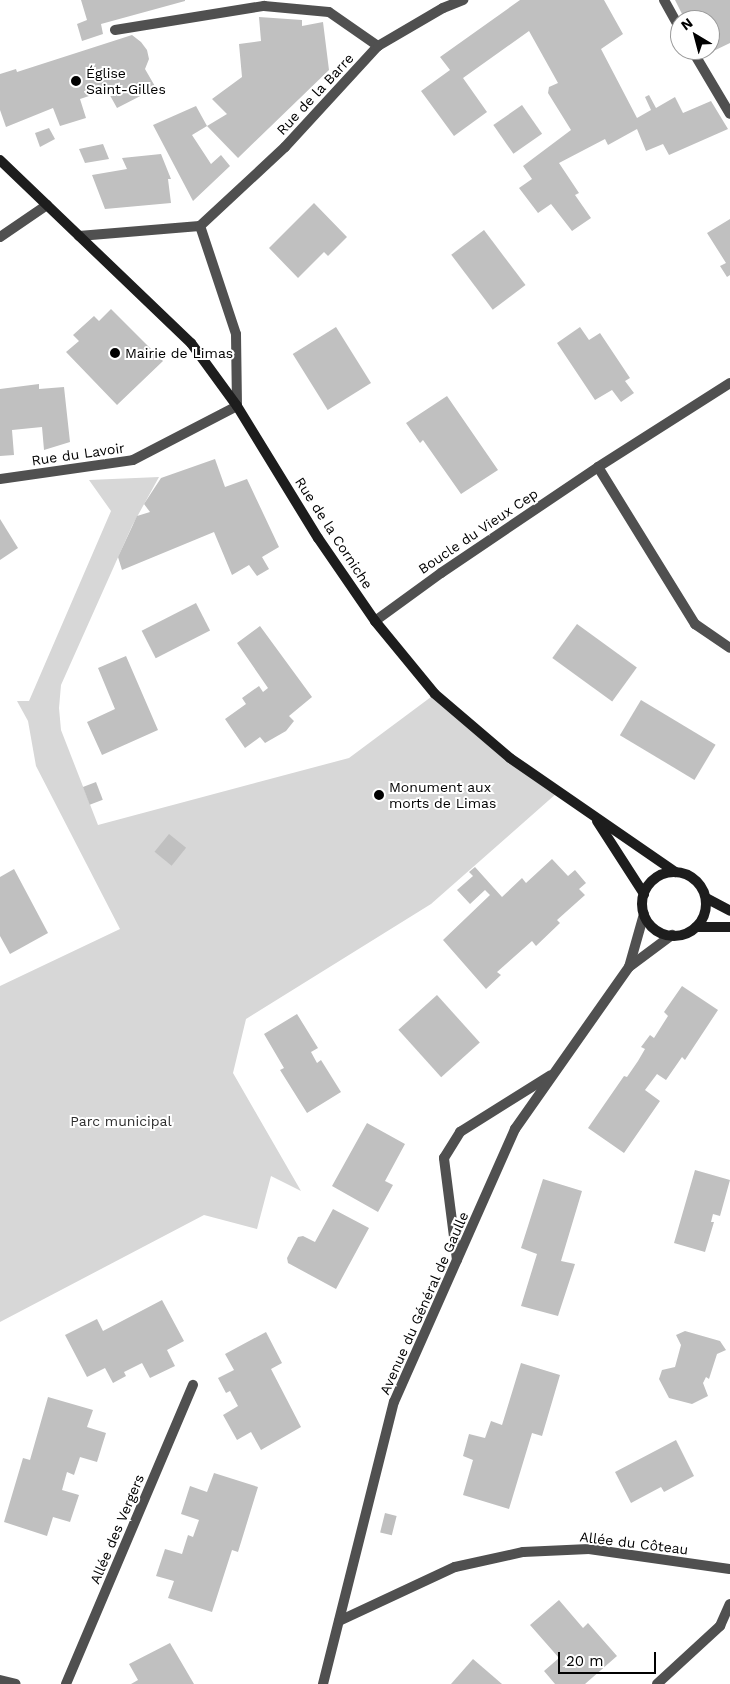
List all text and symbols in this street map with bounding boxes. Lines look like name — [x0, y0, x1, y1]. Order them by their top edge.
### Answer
north arrow — [670, 10, 720, 60]
text: N — [678, 14, 696, 33]
street label: Rue de la Barre — [273, 50, 357, 138]
place label: Église Saint-Gilles — [86, 65, 166, 98]
marker: Église Saint-Gilles — [70, 75, 82, 87]
place label: Mairie de Limas — [125, 345, 233, 361]
marker: Mairie de Limas — [109, 347, 121, 359]
street label: Rue du Lavoir — [30, 439, 126, 469]
street label: Rue de la Corniche — [292, 474, 376, 592]
street label: Boucle du Vieux Cep — [415, 484, 541, 578]
place label: Monument aux morts de Limas — [389, 779, 496, 812]
marker: Monument aux morts de Limas — [373, 789, 385, 801]
park label: Parc municipal — [70, 1113, 172, 1129]
street label: Avenue du Général de Gaulle — [376, 1209, 472, 1397]
street label: Allée des Vergers — [86, 1471, 148, 1587]
street label: Allée du Côteau — [579, 1528, 689, 1558]
scale bar — [560, 1642, 658, 1674]
text: 20 m — [566, 1652, 604, 1670]

